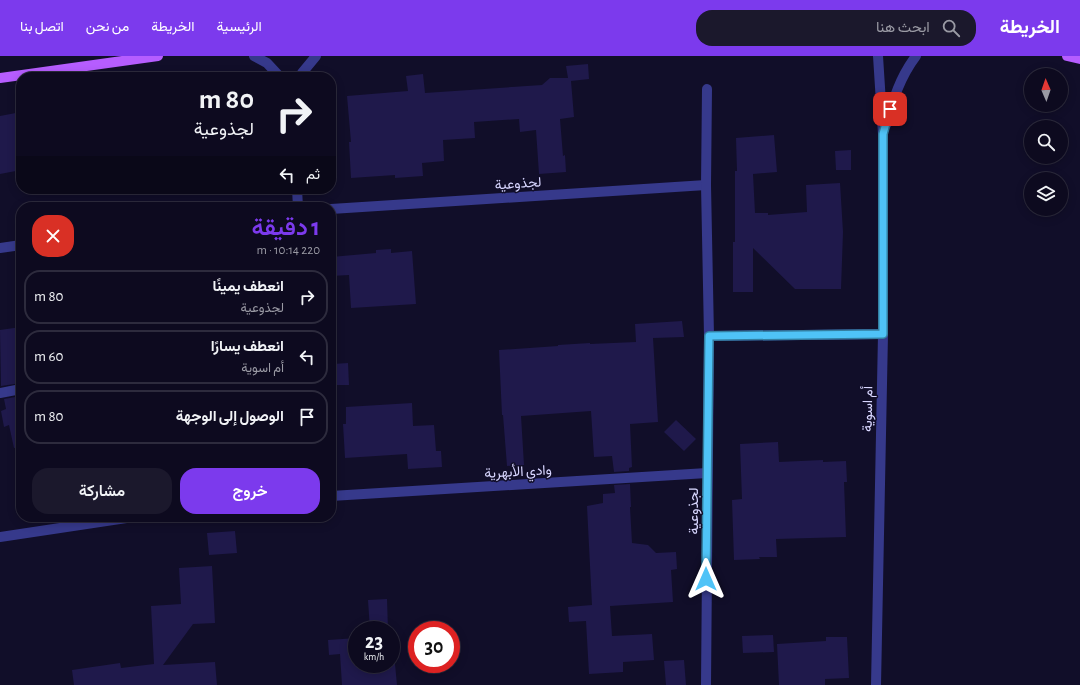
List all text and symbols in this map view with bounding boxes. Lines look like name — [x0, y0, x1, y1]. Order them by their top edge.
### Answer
search box — [696, 10, 976, 46]
icon: search — [940, 17, 962, 39]
text: الخريطة — [1000, 18, 1060, 37]
text: اتصل بنا — [20, 20, 64, 34]
text: من نحن — [86, 20, 129, 34]
text: الخريطة — [151, 20, 195, 34]
text: الرئيسية — [217, 20, 262, 34]
text: ابحث هنا — [876, 20, 930, 35]
north arrow — [1024, 68, 1068, 112]
map controls — [1024, 68, 1068, 216]
text: 80 m — [199, 86, 254, 114]
icon: right — [268, 88, 320, 140]
pin — [873, 92, 907, 126]
icon: arrive — [879, 98, 901, 120]
button: search — [1024, 120, 1068, 164]
text: لجذوعية — [194, 121, 254, 139]
icon: left — [276, 164, 298, 186]
text: ثم — [306, 167, 320, 182]
button: layers — [1024, 172, 1068, 216]
street label: لجذوعية — [494, 175, 542, 194]
button: close — [32, 215, 74, 257]
text: 1 دقيقة — [251, 216, 320, 240]
text: 220 m · 10:14 — [256, 244, 320, 257]
text: انعطف يمينًا — [213, 279, 284, 294]
icon: right — [296, 286, 318, 308]
text: 80 m — [34, 289, 64, 304]
text: لجذوعية — [240, 302, 284, 315]
text: انعطف يسارًا — [211, 339, 284, 354]
icon: left — [296, 346, 318, 368]
text: 60 m — [34, 349, 63, 364]
text: أم اسوية — [241, 362, 284, 375]
street label: أم اسوية — [860, 386, 876, 432]
icon: arrive — [296, 406, 318, 428]
text: 80 m — [34, 409, 64, 424]
text: الوصول إلى الوجهة — [176, 409, 284, 424]
street label: وادي الأبهرية — [484, 461, 552, 485]
button: مشاركة — [32, 468, 172, 514]
button: خروج — [180, 468, 320, 514]
street label: لجذوعية — [687, 488, 702, 534]
position arrow — [685, 558, 727, 600]
speed limit sign: 30 — [408, 621, 460, 673]
text: 23 — [365, 632, 383, 652]
text: km/h — [364, 652, 384, 662]

